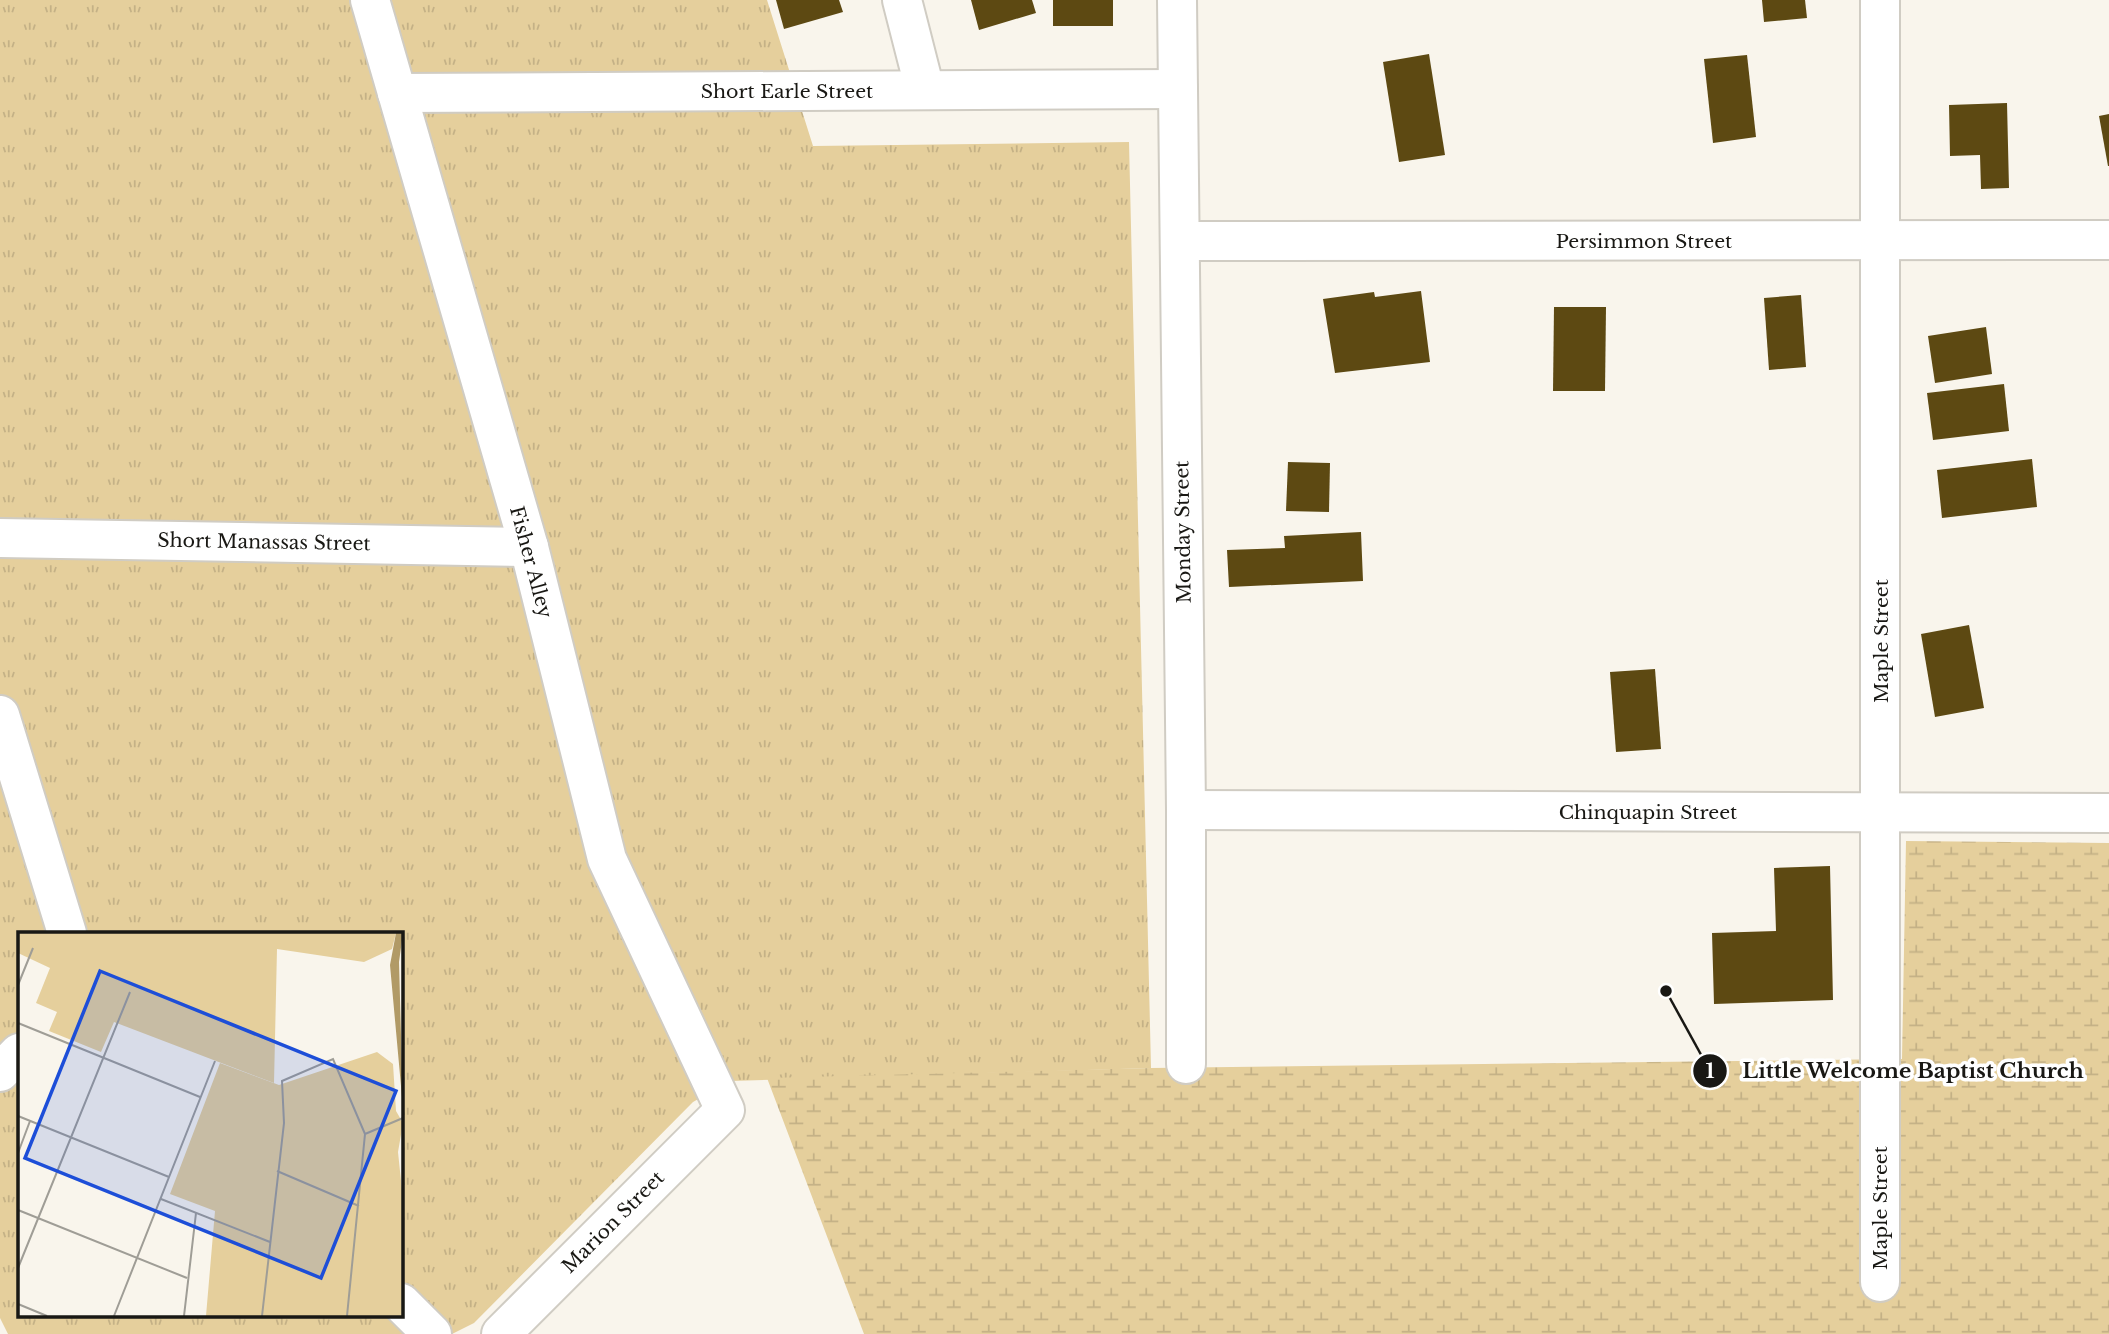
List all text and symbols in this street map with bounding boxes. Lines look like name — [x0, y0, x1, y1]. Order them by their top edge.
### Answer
street label: Short Earle Street — [701, 80, 874, 103]
street label: Persimmon Street — [1556, 230, 1733, 253]
street label: Monday Street — [1170, 460, 1196, 604]
street label: Fisher Alley — [505, 504, 557, 620]
street label: Short Manassas Street — [157, 529, 372, 555]
street label: Maple Street — [1870, 578, 1893, 703]
street label: Chinquapin Street — [1559, 801, 1738, 824]
inset map — [18, 932, 402, 1316]
callout: Little Welcome Baptist Church — [1692, 1050, 2098, 1092]
text: 1 — [1705, 1058, 1715, 1084]
text: Little Welcome Baptist Church — [1742, 1058, 2084, 1084]
street label: Maple Street — [1869, 1145, 1892, 1270]
street label: Marion Street — [557, 1166, 669, 1278]

